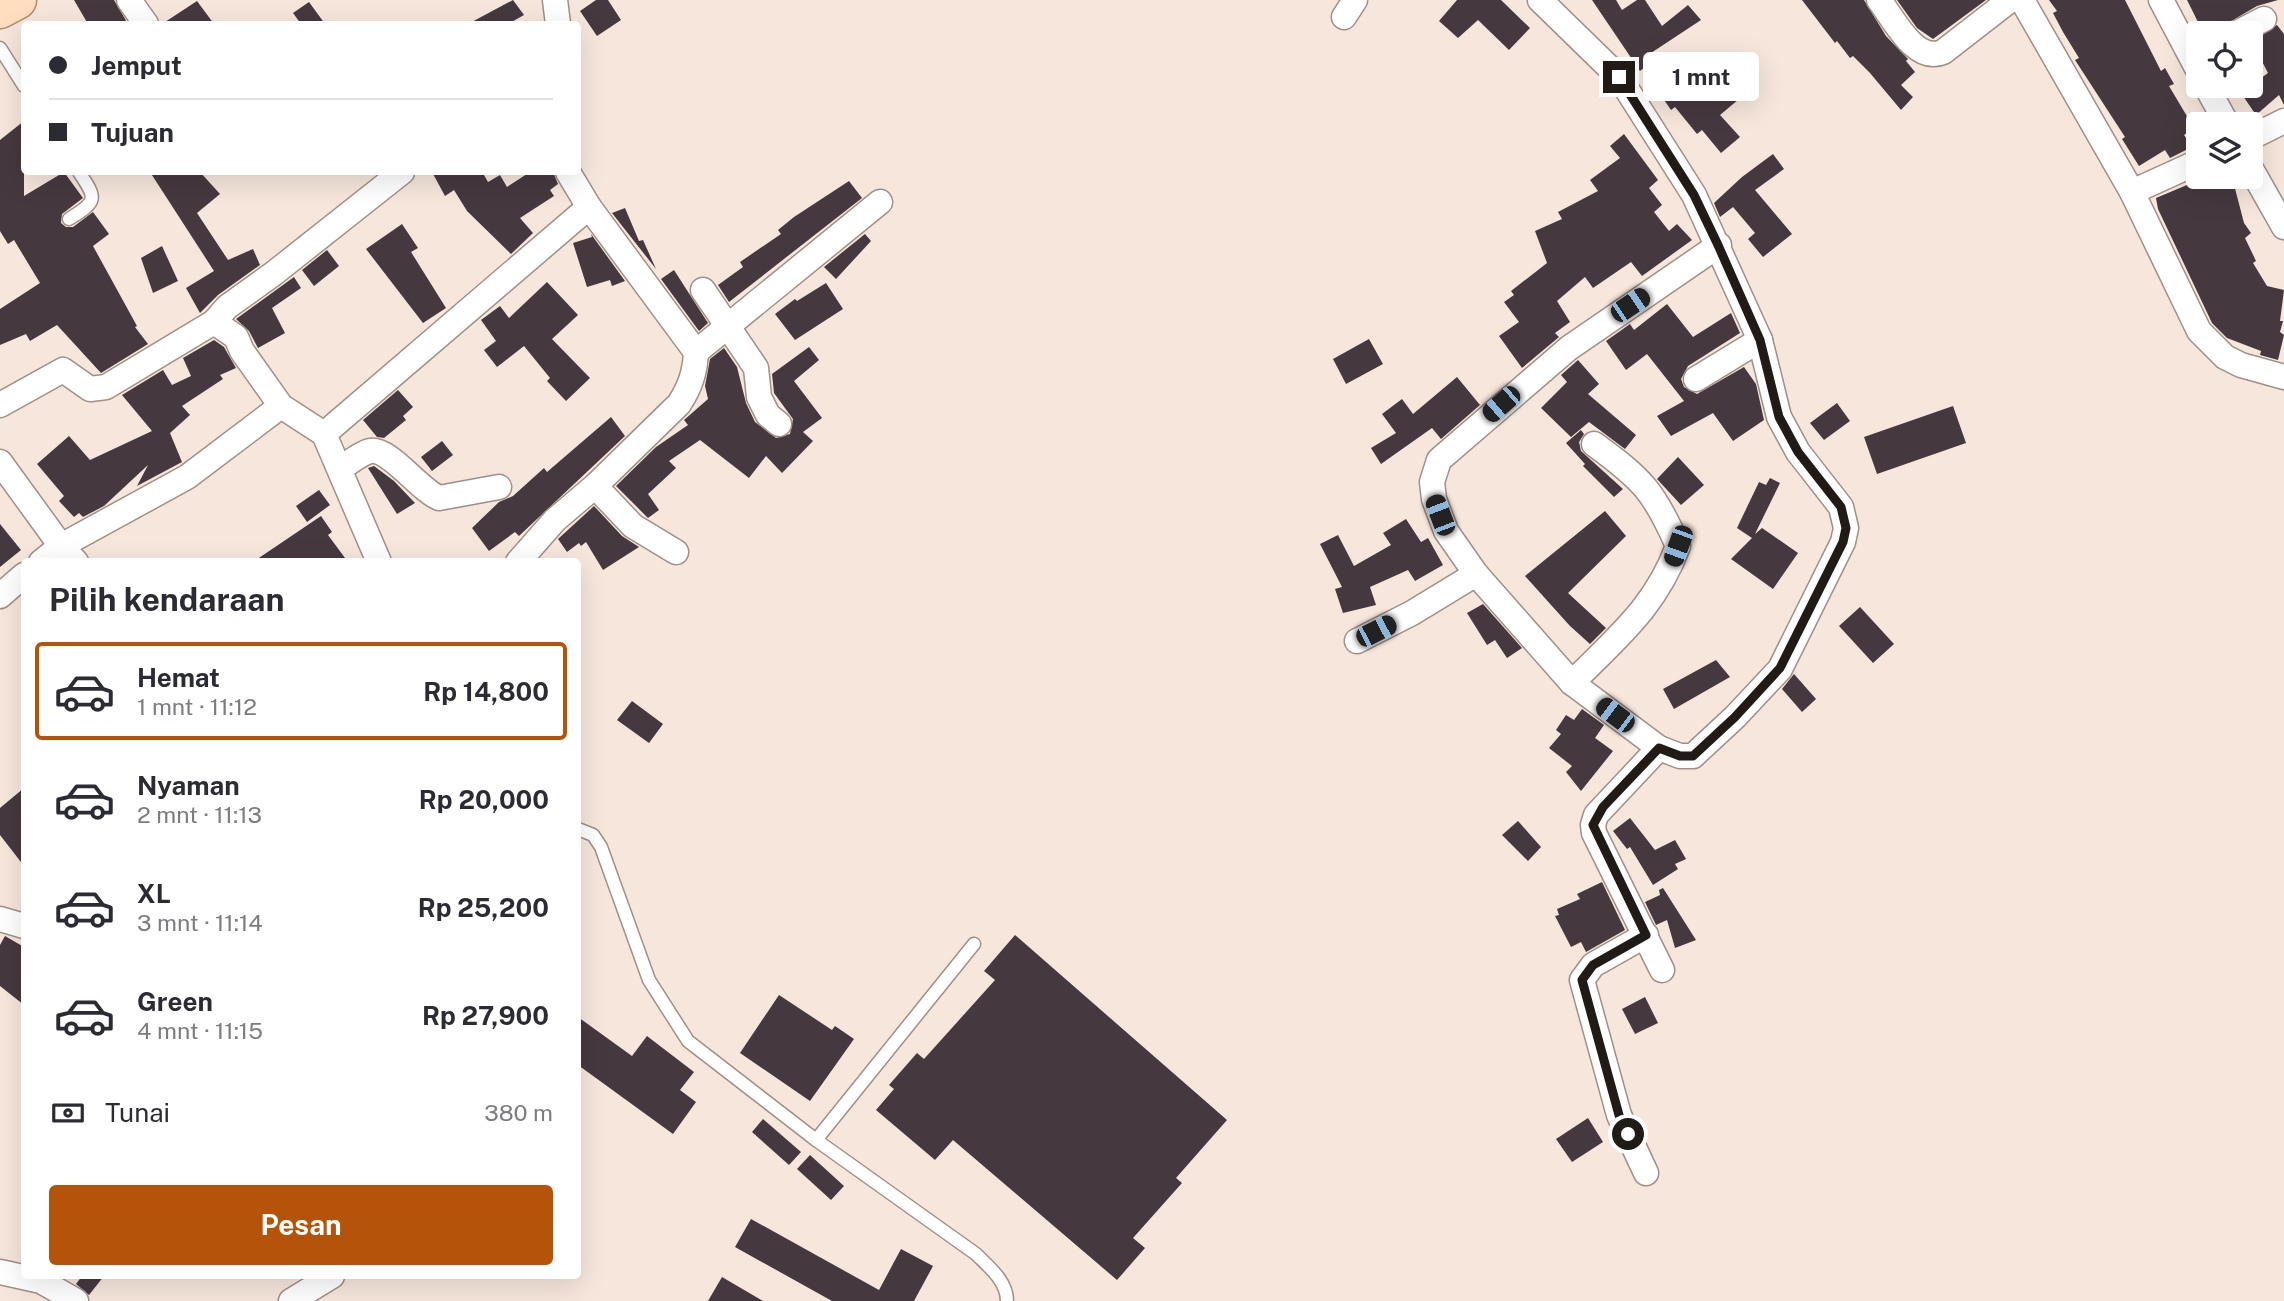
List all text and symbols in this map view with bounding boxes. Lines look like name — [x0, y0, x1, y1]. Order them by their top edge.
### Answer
map controls — [2186, 21, 2263, 189]
button: locate — [2186, 21, 2263, 98]
text: Jemput — [91, 50, 182, 81]
callout: 1 mnt — [1644, 52, 1759, 102]
route end — [1603, 61, 1635, 93]
text: 1 mnt — [1672, 63, 1730, 90]
button: layers — [2186, 112, 2263, 189]
text: Tujuan — [91, 117, 174, 148]
car — [1607, 285, 1654, 325]
car — [1479, 382, 1524, 426]
car — [1423, 492, 1458, 538]
car — [1661, 523, 1696, 569]
text: Pilih kendaraan — [49, 581, 284, 618]
car — [1353, 612, 1400, 650]
icon: car — [53, 660, 116, 723]
text: Hemat — [137, 662, 220, 693]
text: Rp 14,800 — [423, 676, 549, 707]
text: 1 mnt · 11:12 — [137, 693, 257, 720]
car — [1592, 694, 1639, 736]
icon: car — [53, 768, 116, 831]
text: Nyaman — [137, 770, 240, 801]
text: Rp 20,000 — [419, 784, 549, 815]
text: 2 mnt · 11:13 — [137, 801, 262, 828]
icon: car — [53, 876, 116, 939]
text: XL — [137, 878, 171, 909]
text: Rp 25,200 — [418, 892, 549, 923]
text: 3 mnt · 11:14 — [137, 909, 263, 936]
icon: car — [53, 984, 116, 1047]
text: Green — [137, 986, 213, 1017]
text: Rp 27,900 — [422, 1000, 549, 1031]
text: 4 mnt · 11:15 — [137, 1017, 263, 1044]
icon: cash — [49, 1094, 87, 1132]
text: Tunai — [105, 1097, 170, 1128]
text: 380 m — [484, 1099, 553, 1126]
route start — [1612, 1118, 1644, 1150]
button: Pesan — [49, 1185, 553, 1265]

